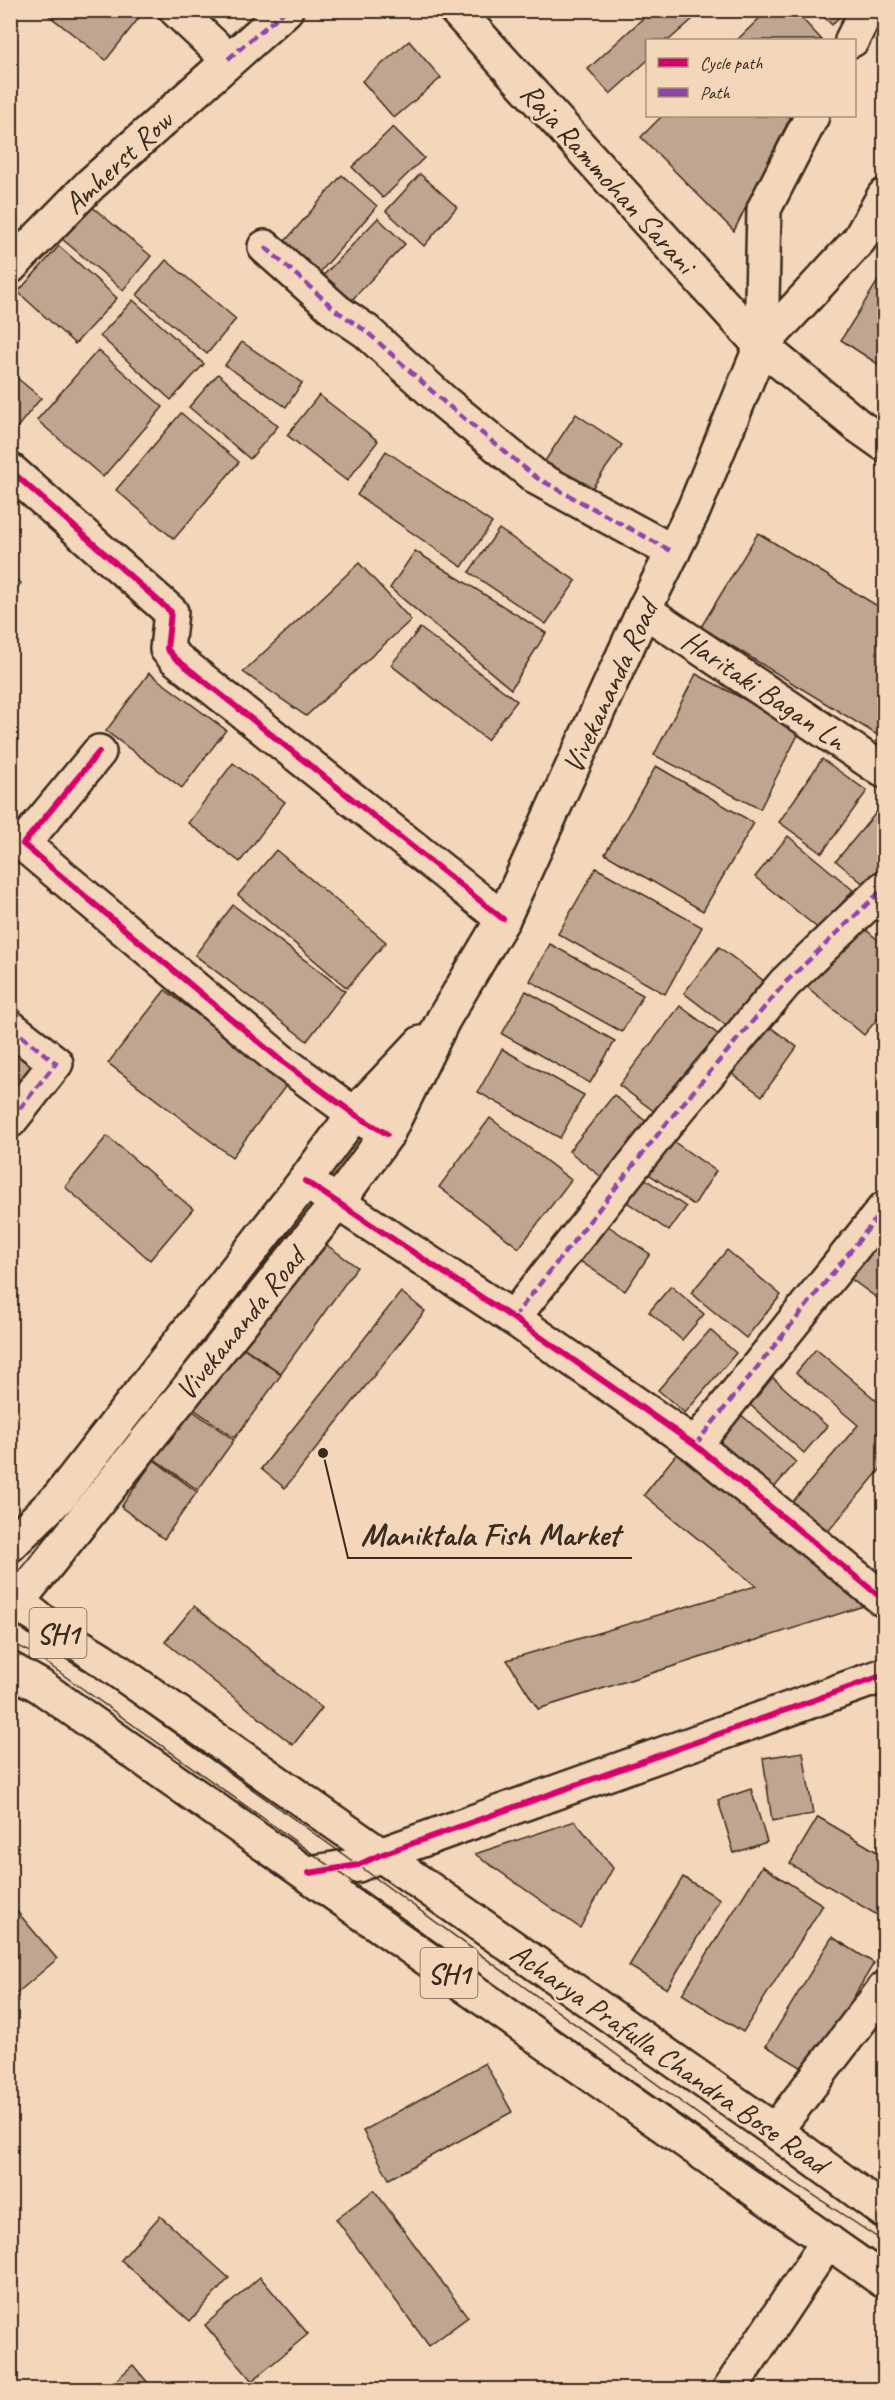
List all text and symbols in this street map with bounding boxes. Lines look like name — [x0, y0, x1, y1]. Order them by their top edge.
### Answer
legend — [646, 39, 856, 117]
text: Cycle path — [700, 52, 763, 74]
street label: Raja Rammohan Sarani — [512, 75, 706, 284]
text: Path — [700, 82, 730, 104]
street label: Amherst Row — [56, 100, 182, 222]
street label: Vivekananda Road — [553, 591, 668, 779]
street label: Haritaki Bagan Ln — [675, 621, 855, 760]
street label: Vivekananda Road — [167, 1236, 316, 1408]
callout: Maniktala Fish Market — [348, 1508, 632, 1558]
text: Maniktala Fish Market — [361, 1514, 624, 1555]
road number: SH1 — [29, 1608, 86, 1658]
street label: Acharya Prafulla Chandra Bose Road — [503, 1934, 838, 2185]
road number: SH1 — [420, 1948, 478, 1998]

